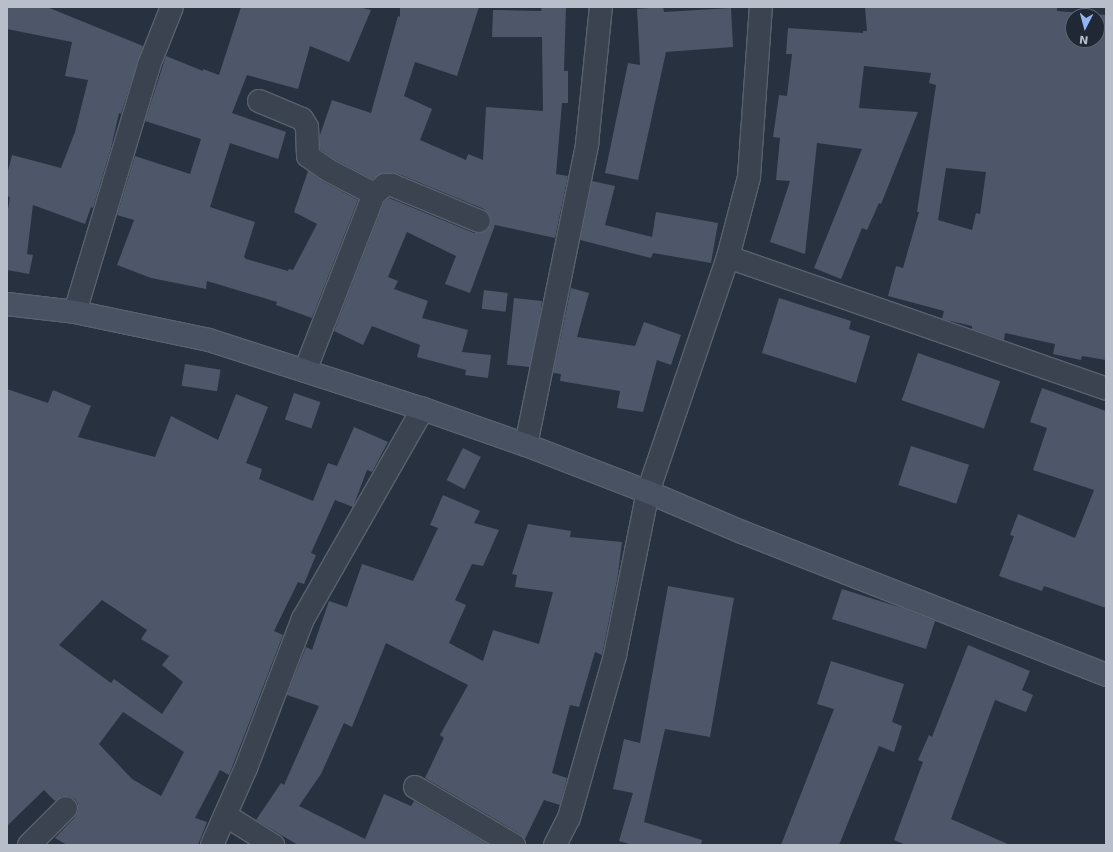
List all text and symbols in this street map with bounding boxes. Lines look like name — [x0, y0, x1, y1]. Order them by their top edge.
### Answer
north arrow — [1065, 8, 1105, 48]
text: N — [1079, 32, 1089, 46]

